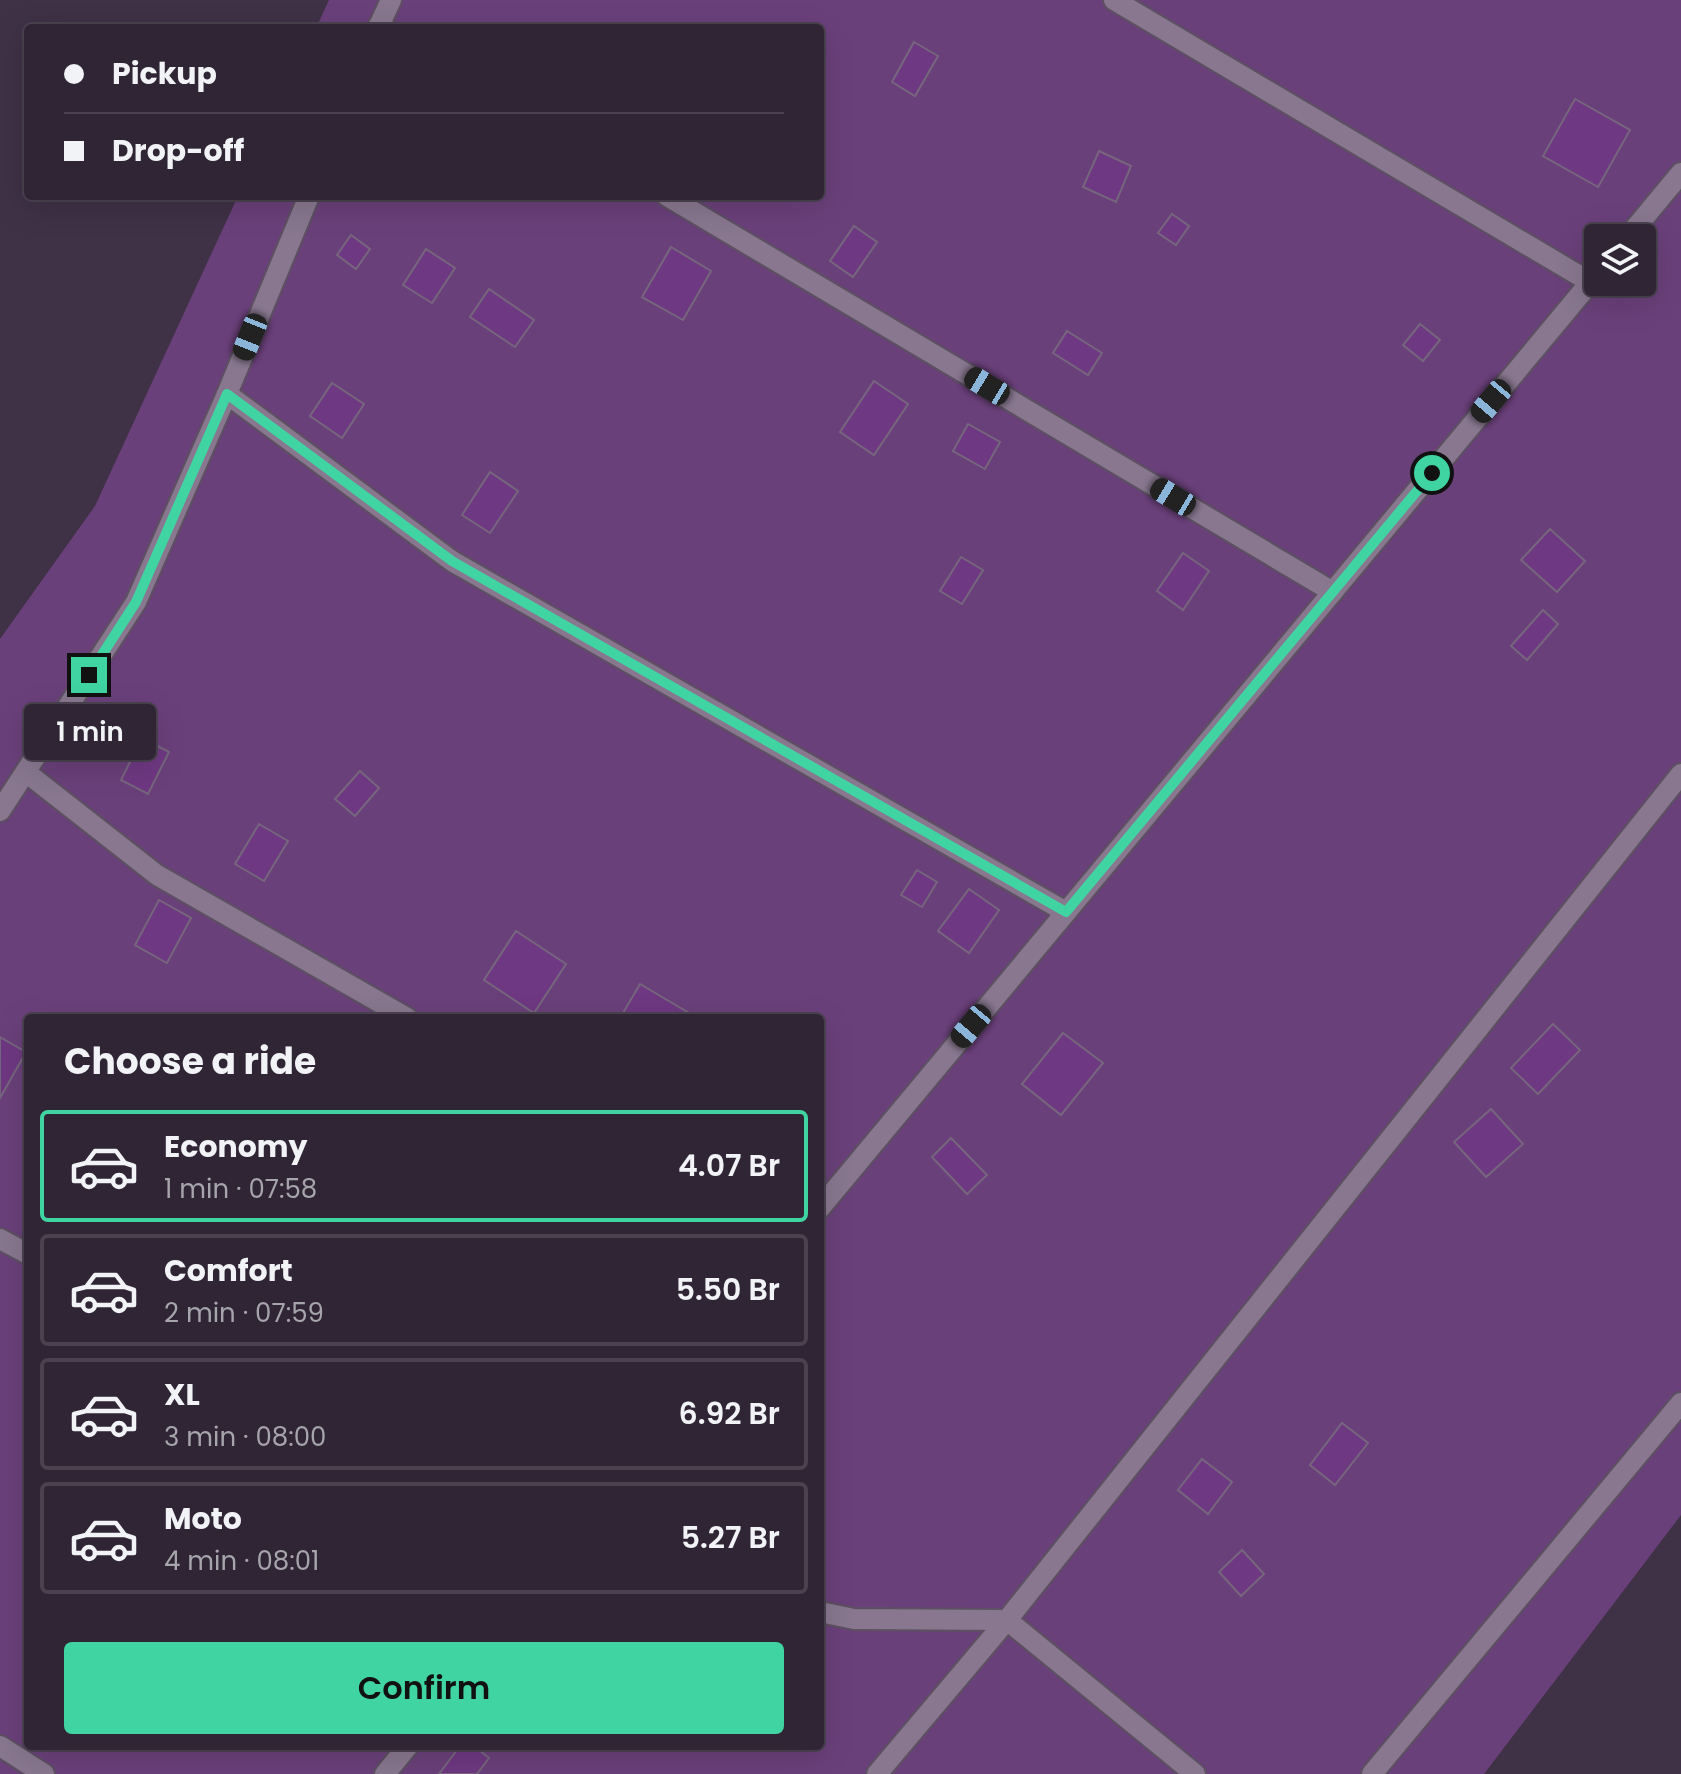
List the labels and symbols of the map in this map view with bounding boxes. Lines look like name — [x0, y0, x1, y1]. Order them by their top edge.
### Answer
car — [230, 310, 270, 364]
car — [960, 363, 1014, 409]
car — [1466, 375, 1516, 427]
route start — [1414, 455, 1450, 491]
car — [1146, 474, 1200, 520]
route end — [71, 657, 107, 693]
callout: 1 min — [23, 703, 155, 759]
car — [946, 1000, 996, 1052]

